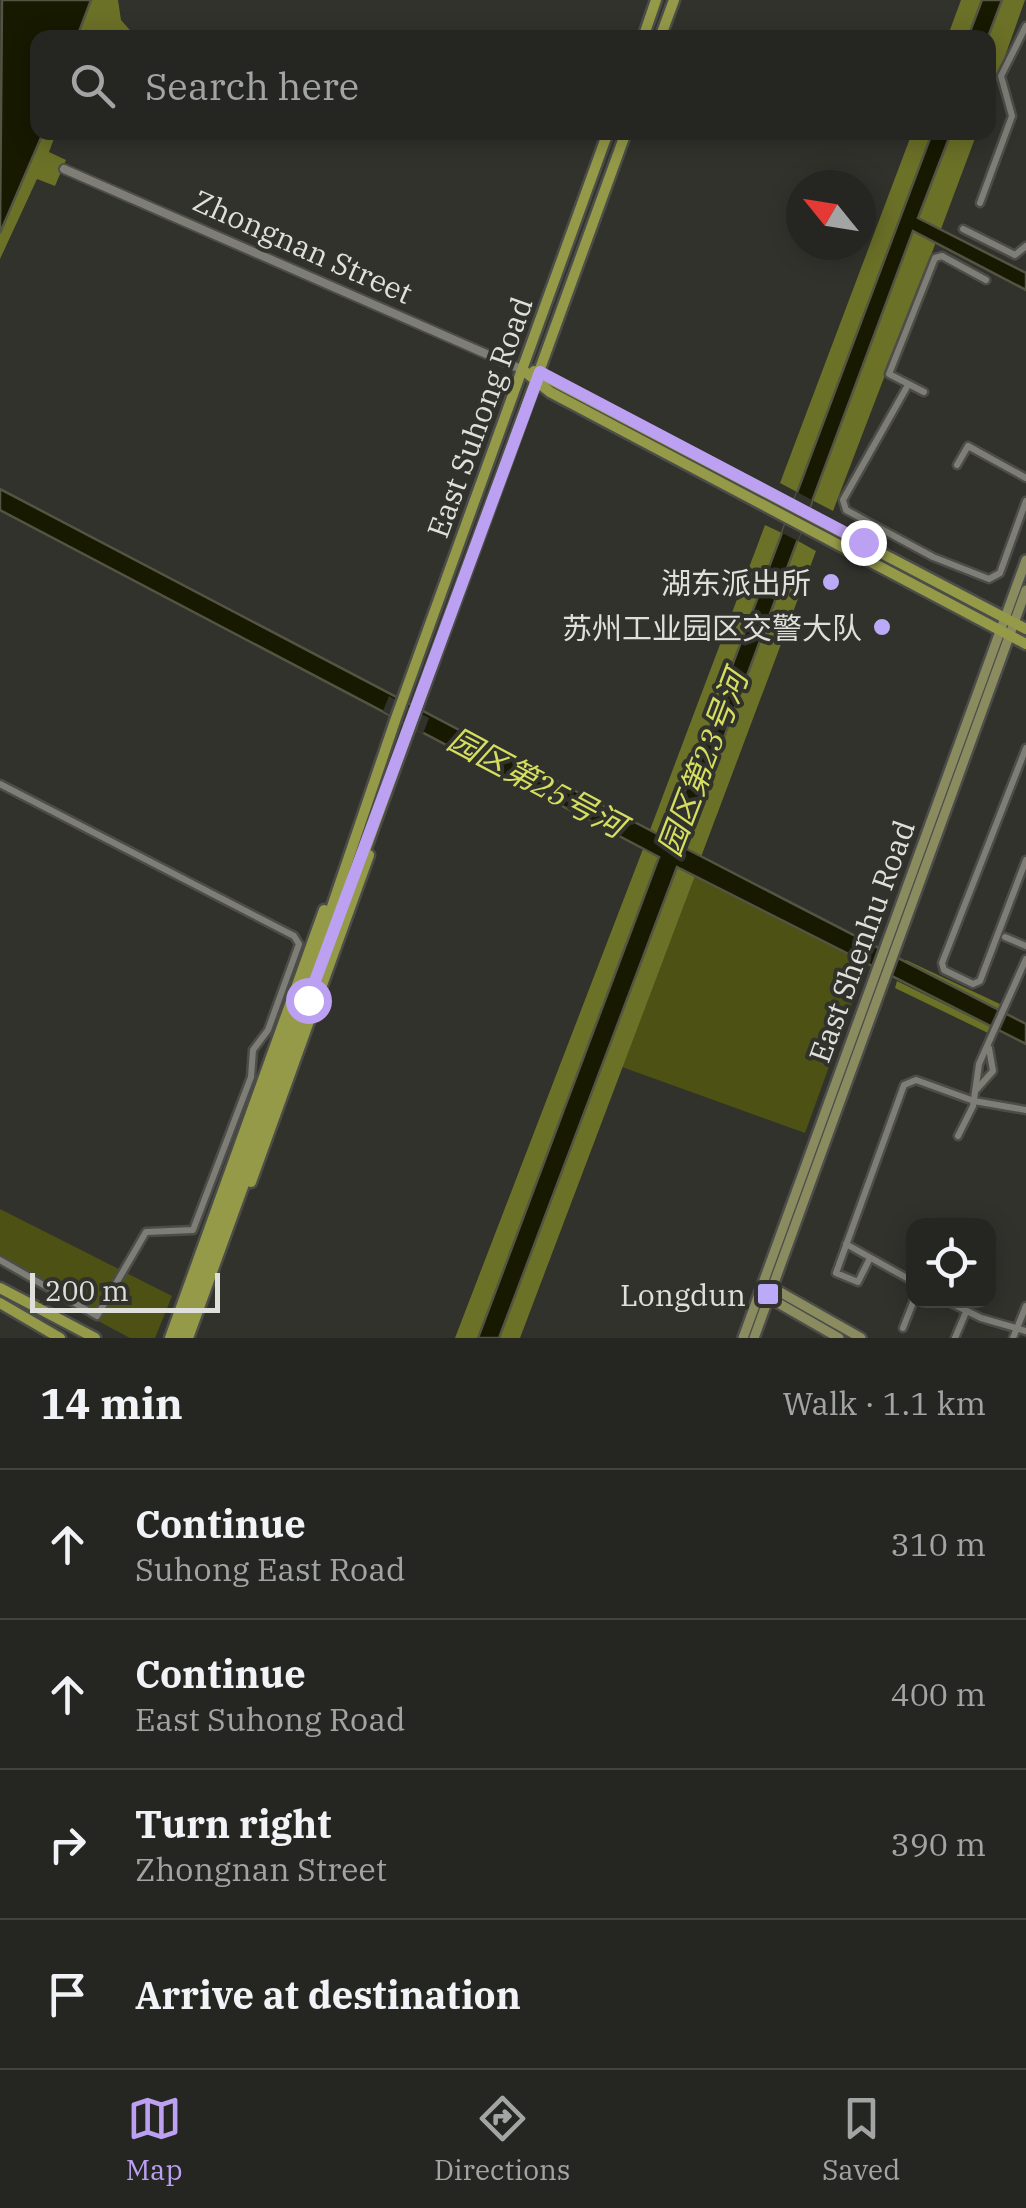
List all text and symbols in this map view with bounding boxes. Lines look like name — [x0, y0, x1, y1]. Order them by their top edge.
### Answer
search box — [30, 30, 996, 140]
icon: search — [65, 58, 120, 113]
text: Search here — [145, 61, 359, 110]
north arrow — [786, 170, 876, 260]
street label: Zhongnan Street — [187, 180, 419, 312]
street label: East Suhong Road — [417, 291, 541, 543]
route end — [841, 520, 887, 566]
place label: 湖东派出所 — [661, 563, 811, 602]
marker: 湖东派出所 — [820, 571, 842, 593]
place label: 苏州工业园区交警大队 — [562, 608, 862, 647]
marker: 苏州工业园区交警大队 — [871, 616, 893, 638]
water label: 园区第23号河 — [647, 659, 759, 862]
water label: 园区第25号河 — [441, 718, 638, 849]
street label: East Shenhu Road — [799, 815, 923, 1067]
route start — [286, 978, 332, 1024]
map controls — [906, 1218, 996, 1308]
button: locate — [906, 1218, 996, 1308]
scale bar — [30, 1268, 220, 1312]
text: 200 m — [45, 1272, 129, 1309]
place label: Longdun — [620, 1275, 746, 1314]
marker: Longdun — [755, 1281, 781, 1307]
text: 14 min — [40, 1376, 183, 1431]
text: Walk · 1.1 km — [782, 1382, 986, 1424]
text: Continue — [135, 1499, 306, 1548]
icon: ahead — [40, 1517, 95, 1572]
text: 310 m — [890, 1523, 986, 1565]
text: Suhong East Road — [135, 1548, 405, 1590]
text: Continue — [135, 1649, 306, 1698]
icon: ahead — [40, 1667, 95, 1722]
text: 400 m — [890, 1673, 986, 1715]
text: East Suhong Road — [135, 1698, 405, 1740]
text: Turn right — [135, 1799, 331, 1848]
icon: right — [40, 1817, 95, 1872]
text: 390 m — [890, 1823, 986, 1865]
text: Zhongnan Street — [135, 1848, 387, 1890]
icon: arrive — [40, 1967, 95, 2022]
text: Arrive at destination — [135, 1970, 521, 2019]
tab: Map — [126, 2091, 183, 2188]
tab: Directions — [434, 2091, 571, 2188]
tab: Saved — [822, 2091, 900, 2188]

